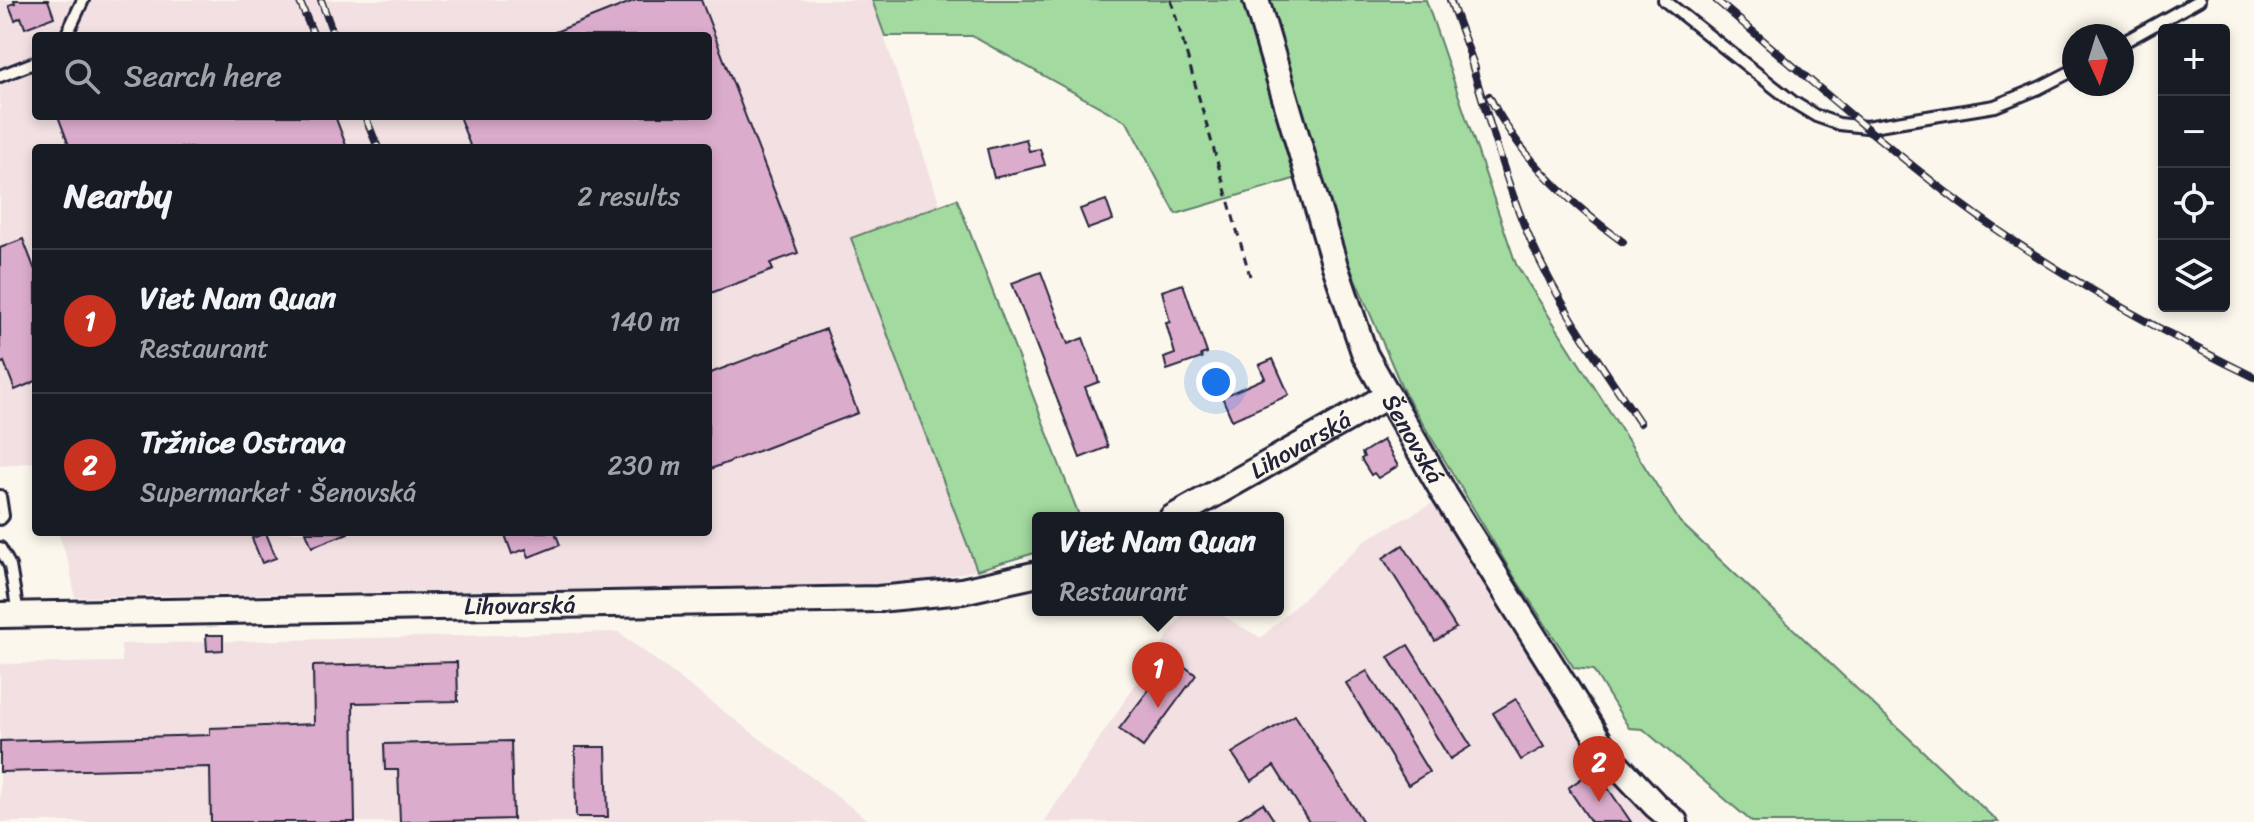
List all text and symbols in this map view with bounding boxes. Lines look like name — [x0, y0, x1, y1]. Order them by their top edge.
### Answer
north arrow — [2062, 24, 2134, 96]
map controls — [2158, 24, 2230, 312]
button: + — [2158, 24, 2230, 96]
search box — [32, 32, 712, 120]
text: Search here — [124, 49, 282, 103]
icon: search — [60, 54, 104, 98]
button: − — [2158, 96, 2230, 168]
text: Nearby — [64, 166, 172, 226]
button: locate — [2158, 168, 2230, 240]
text: 2 results — [578, 173, 680, 219]
button: layers — [2158, 240, 2230, 312]
text: Viet Nam Quan — [140, 271, 336, 325]
text: 1 — [84, 298, 96, 344]
text: 140 m — [609, 298, 680, 344]
text: Restaurant — [140, 325, 269, 371]
your location — [1196, 362, 1236, 402]
street label: Šenovská — [1370, 386, 1456, 492]
street label: Lihovarská — [1242, 399, 1360, 491]
text: Tržnice Ostrava — [140, 415, 346, 469]
text: 2 — [82, 442, 98, 488]
text: 230 m — [608, 442, 680, 488]
text: Supermarket · Šenovská — [140, 469, 416, 515]
popup — [1032, 512, 1284, 616]
text: Viet Nam Quan — [1060, 514, 1256, 568]
text: Restaurant — [1060, 568, 1188, 614]
street label: Lihovarská — [464, 584, 576, 628]
pin: 1 — [1132, 642, 1184, 708]
pin: 2 — [1573, 736, 1625, 802]

